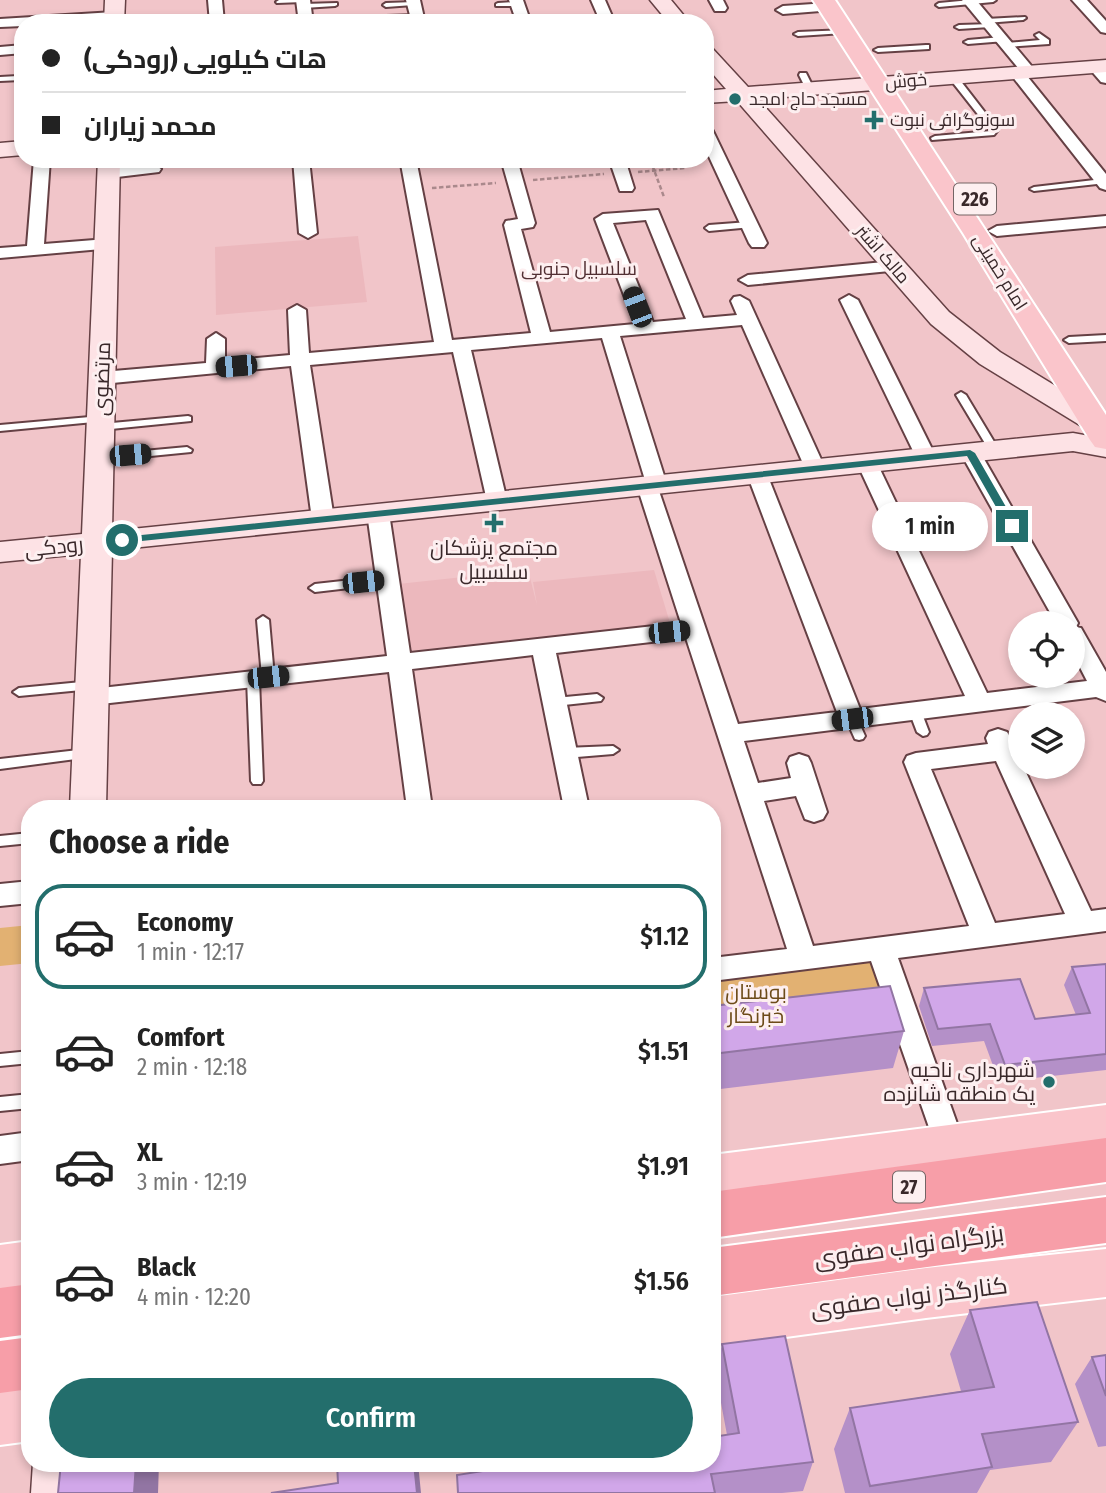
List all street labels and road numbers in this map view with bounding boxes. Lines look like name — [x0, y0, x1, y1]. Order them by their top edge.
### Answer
street label: خوش — [884, 68, 928, 94]
road number: 226 — [954, 183, 996, 214]
street label: مالک اشتر — [851, 219, 915, 288]
street label: امام خمینی — [967, 230, 1032, 315]
street label: مرتضوی — [88, 341, 116, 417]
street label: رودکی — [23, 531, 85, 563]
road number: 27 — [893, 1172, 925, 1203]
street label: بزرگراه نواب صفوی — [812, 1219, 1006, 1273]
street label: کنارگذر نواب صفوی — [809, 1271, 1009, 1323]

